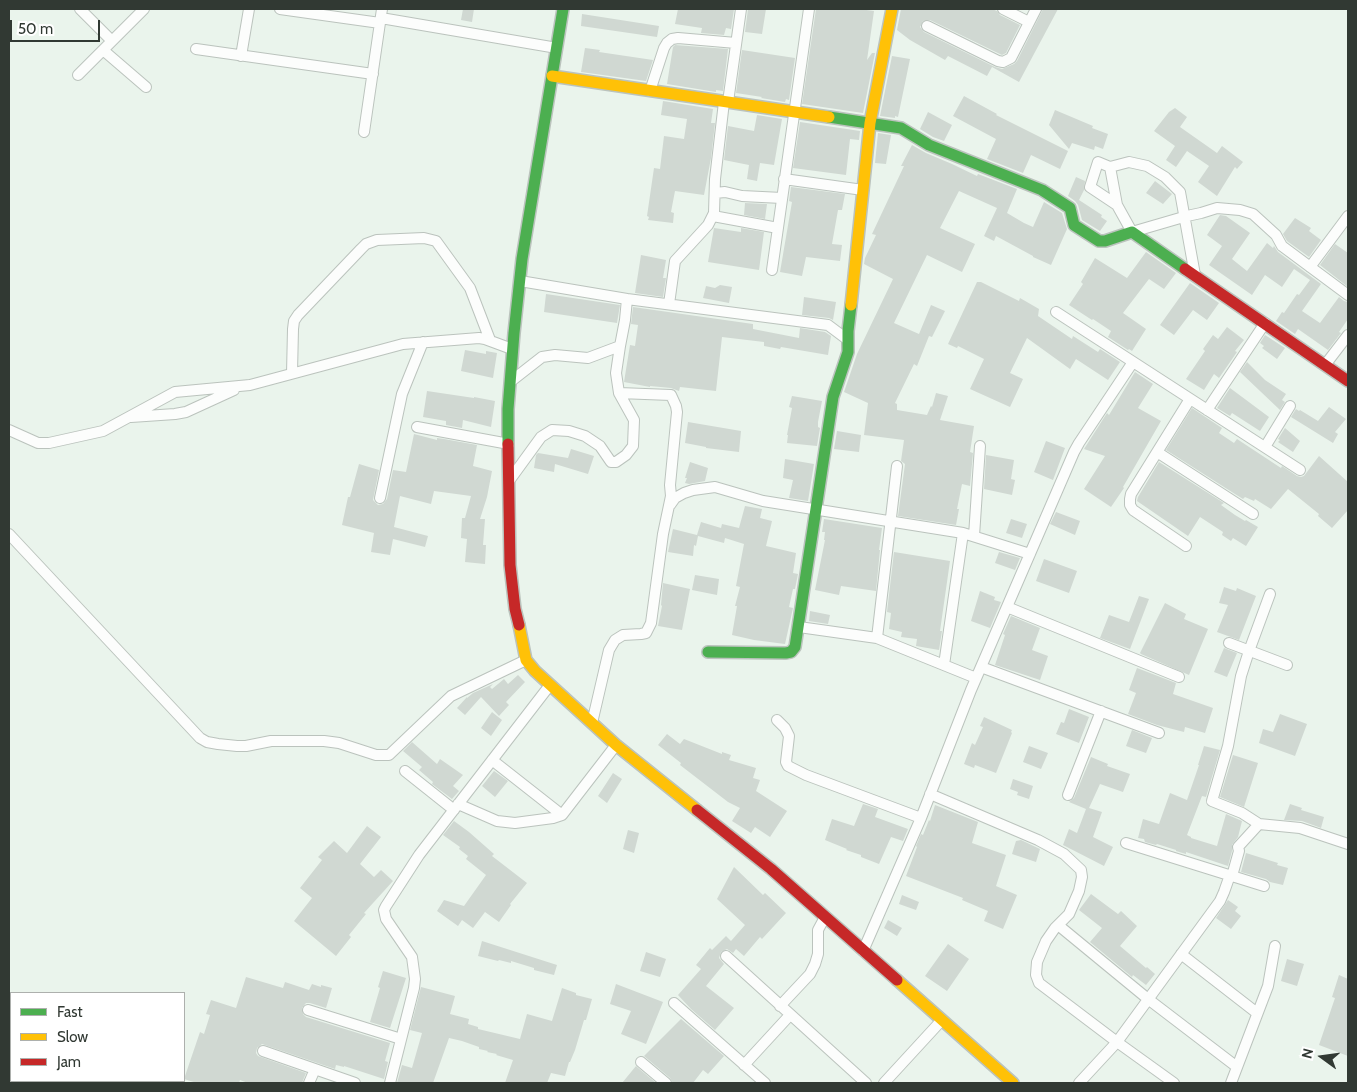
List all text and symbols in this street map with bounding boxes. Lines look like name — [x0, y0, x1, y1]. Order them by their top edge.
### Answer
scale bar — [12, 10, 102, 42]
text: 50 m — [18, 20, 53, 38]
legend — [10, 992, 185, 1082]
text: Fast — [57, 1003, 82, 1021]
text: Slow — [57, 1028, 88, 1046]
north arrow — [1297, 1032, 1347, 1082]
text: N — [1298, 1046, 1317, 1060]
text: Jam — [57, 1053, 81, 1071]

